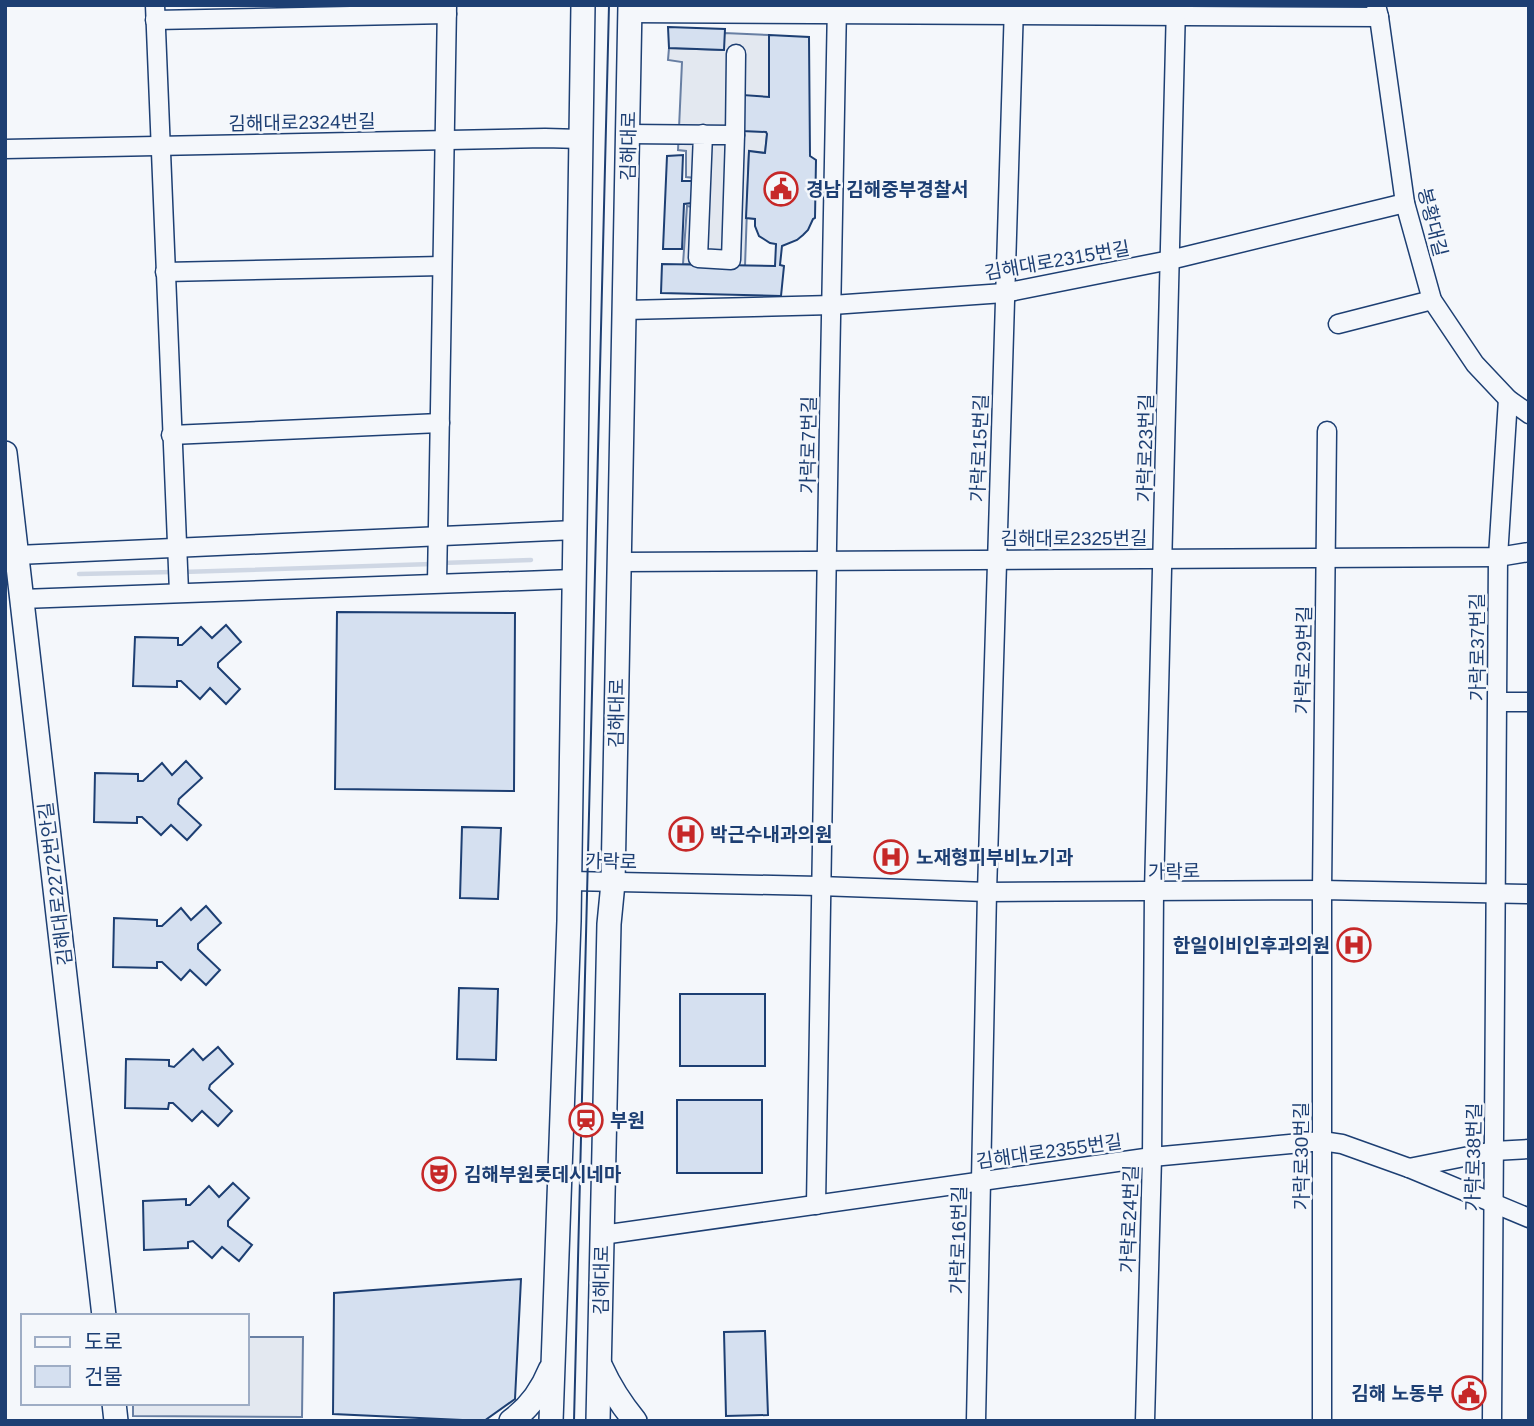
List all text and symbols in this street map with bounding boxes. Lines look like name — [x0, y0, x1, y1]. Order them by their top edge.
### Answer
street label: 김해대로2324번길 — [228, 111, 376, 134]
street label: 김해대로 — [617, 111, 640, 181]
public building icon: 경남 김해중부경찰서 — [762, 170, 800, 208]
place label: 경남 김해중부경찰서 — [806, 179, 969, 200]
street label: 봉황대길 — [1414, 186, 1451, 259]
street label: 김해대로2315번길 — [983, 237, 1131, 284]
street label: 가락로15번길 — [967, 393, 992, 503]
street label: 가락로23번길 — [1134, 394, 1157, 502]
street label: 가락로7번길 — [797, 396, 820, 494]
street label: 김해대로2325번길 — [1000, 528, 1148, 549]
street label: 가락로37번길 — [1467, 593, 1488, 701]
street label: 가락로29번길 — [1292, 606, 1315, 714]
street label: 김해대로 — [605, 678, 628, 748]
street label: 김해대로2272번안길 — [35, 801, 76, 967]
hospital icon: 박근수내과의원 — [667, 815, 705, 853]
place label: 박근수내과의원 — [710, 824, 832, 845]
hospital icon: 노재형피부비뇨기과 — [872, 838, 910, 876]
place label: 노재형피부비뇨기과 — [916, 847, 1074, 868]
street label: 가락로 — [585, 851, 637, 872]
street label: 가락로 — [1148, 861, 1200, 882]
hospital icon: 한일이비인후과의원 — [1335, 926, 1373, 964]
place label: 한일이비인후과의원 — [1173, 935, 1330, 956]
station icon: 부원 — [567, 1101, 605, 1139]
street label: 가락로30번길 — [1291, 1102, 1312, 1210]
street label: 가락로38번길 — [1462, 1103, 1485, 1211]
place label: 부원 — [610, 1110, 645, 1131]
street label: 김해대로2355번길 — [975, 1131, 1123, 1172]
theatre icon: 김해부원롯데시네마 — [420, 1155, 458, 1193]
place label: 김해부원롯데시네마 — [464, 1164, 622, 1185]
street label: 가락로24번길 — [1117, 1164, 1142, 1274]
street label: 가락로16번길 — [947, 1186, 970, 1294]
street label: 김해대로 — [590, 1245, 613, 1315]
legend — [21, 1314, 248, 1405]
text: 도로 — [84, 1330, 123, 1353]
text: 건물 — [84, 1365, 123, 1388]
public building icon: 김해 노동부 — [1450, 1374, 1488, 1412]
place label: 김해 노동부 — [1351, 1383, 1444, 1404]

